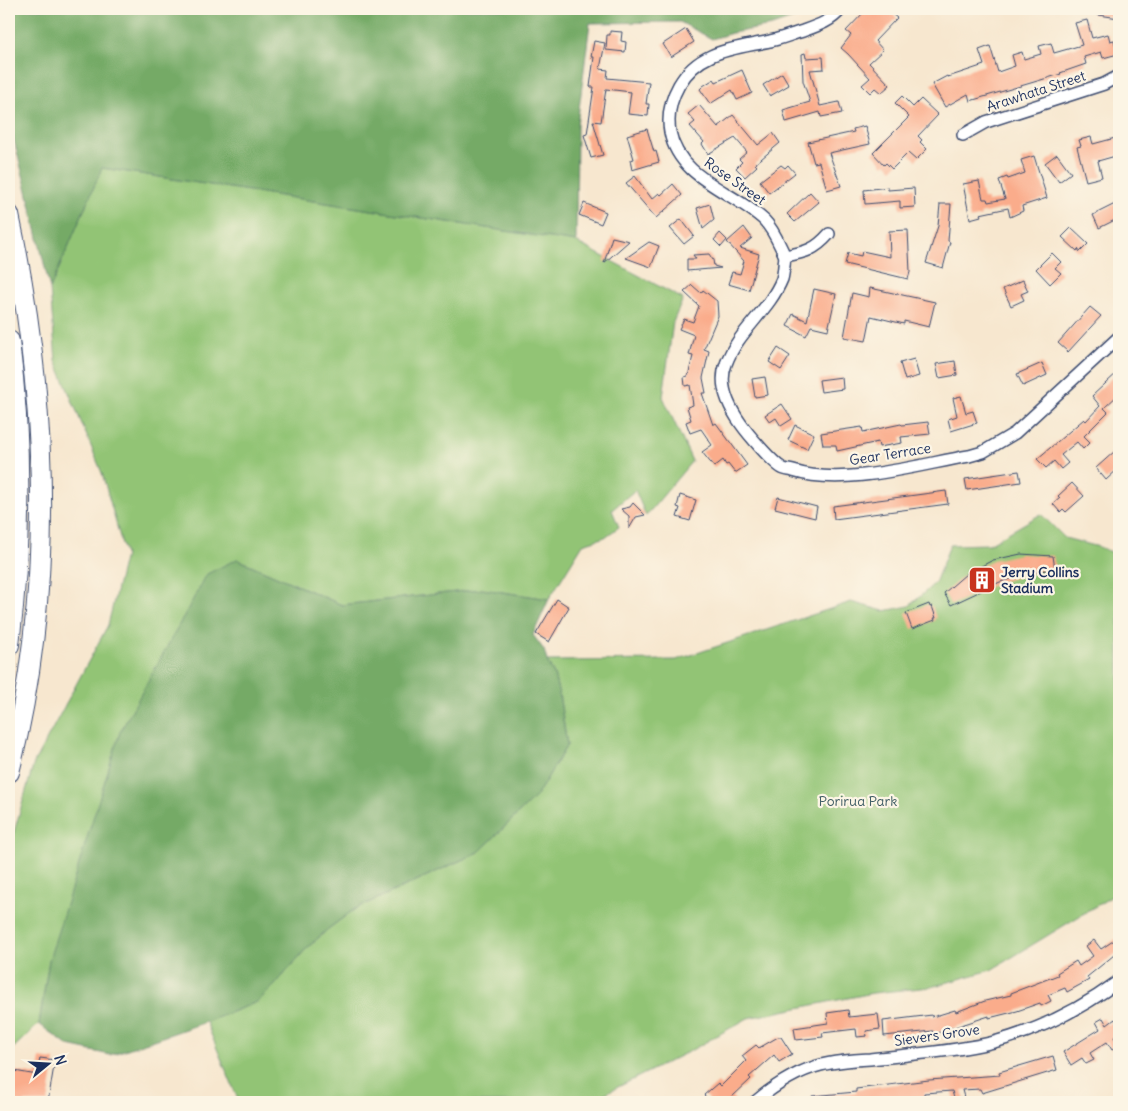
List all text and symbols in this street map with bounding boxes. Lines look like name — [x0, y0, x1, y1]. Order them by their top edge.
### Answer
street label: Arawhata Street — [984, 66, 1088, 115]
street label: Rose Street — [701, 153, 770, 209]
street label: Gear Terrace — [848, 439, 932, 469]
place label: Jerry Collins Stadium — [1001, 563, 1080, 597]
building icon: Jerry Collins Stadium — [967, 565, 997, 595]
park label: Porirua Park — [819, 792, 897, 810]
street label: Sievers Grove — [893, 1020, 981, 1050]
north arrow — [22, 1038, 72, 1088]
text: N — [50, 1053, 70, 1067]

